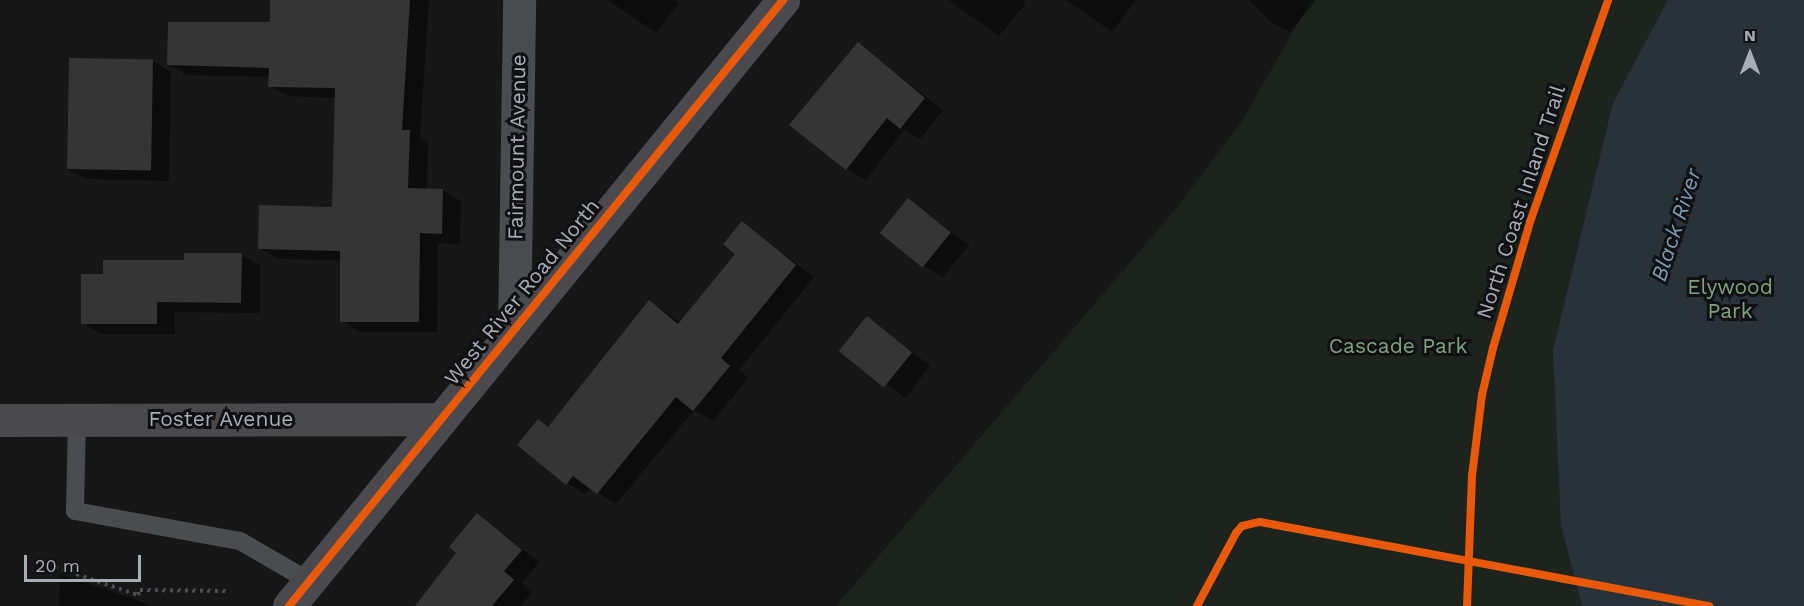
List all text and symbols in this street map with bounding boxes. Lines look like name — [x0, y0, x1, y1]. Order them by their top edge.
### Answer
north arrow — [1720, 24, 1780, 84]
text: N — [1744, 26, 1756, 45]
street label: Fairmount Avenue — [503, 54, 531, 240]
street label: North Coast Inland Trail — [1471, 82, 1571, 322]
water label: Black River — [1645, 165, 1707, 285]
street label: West River Road North — [439, 194, 605, 390]
park label: Elywood Park — [1687, 274, 1773, 324]
park label: Cascade Park — [1329, 333, 1467, 359]
street label: Foster Avenue — [148, 406, 294, 432]
scale bar — [27, 543, 144, 581]
text: 20 m — [35, 555, 80, 576]

